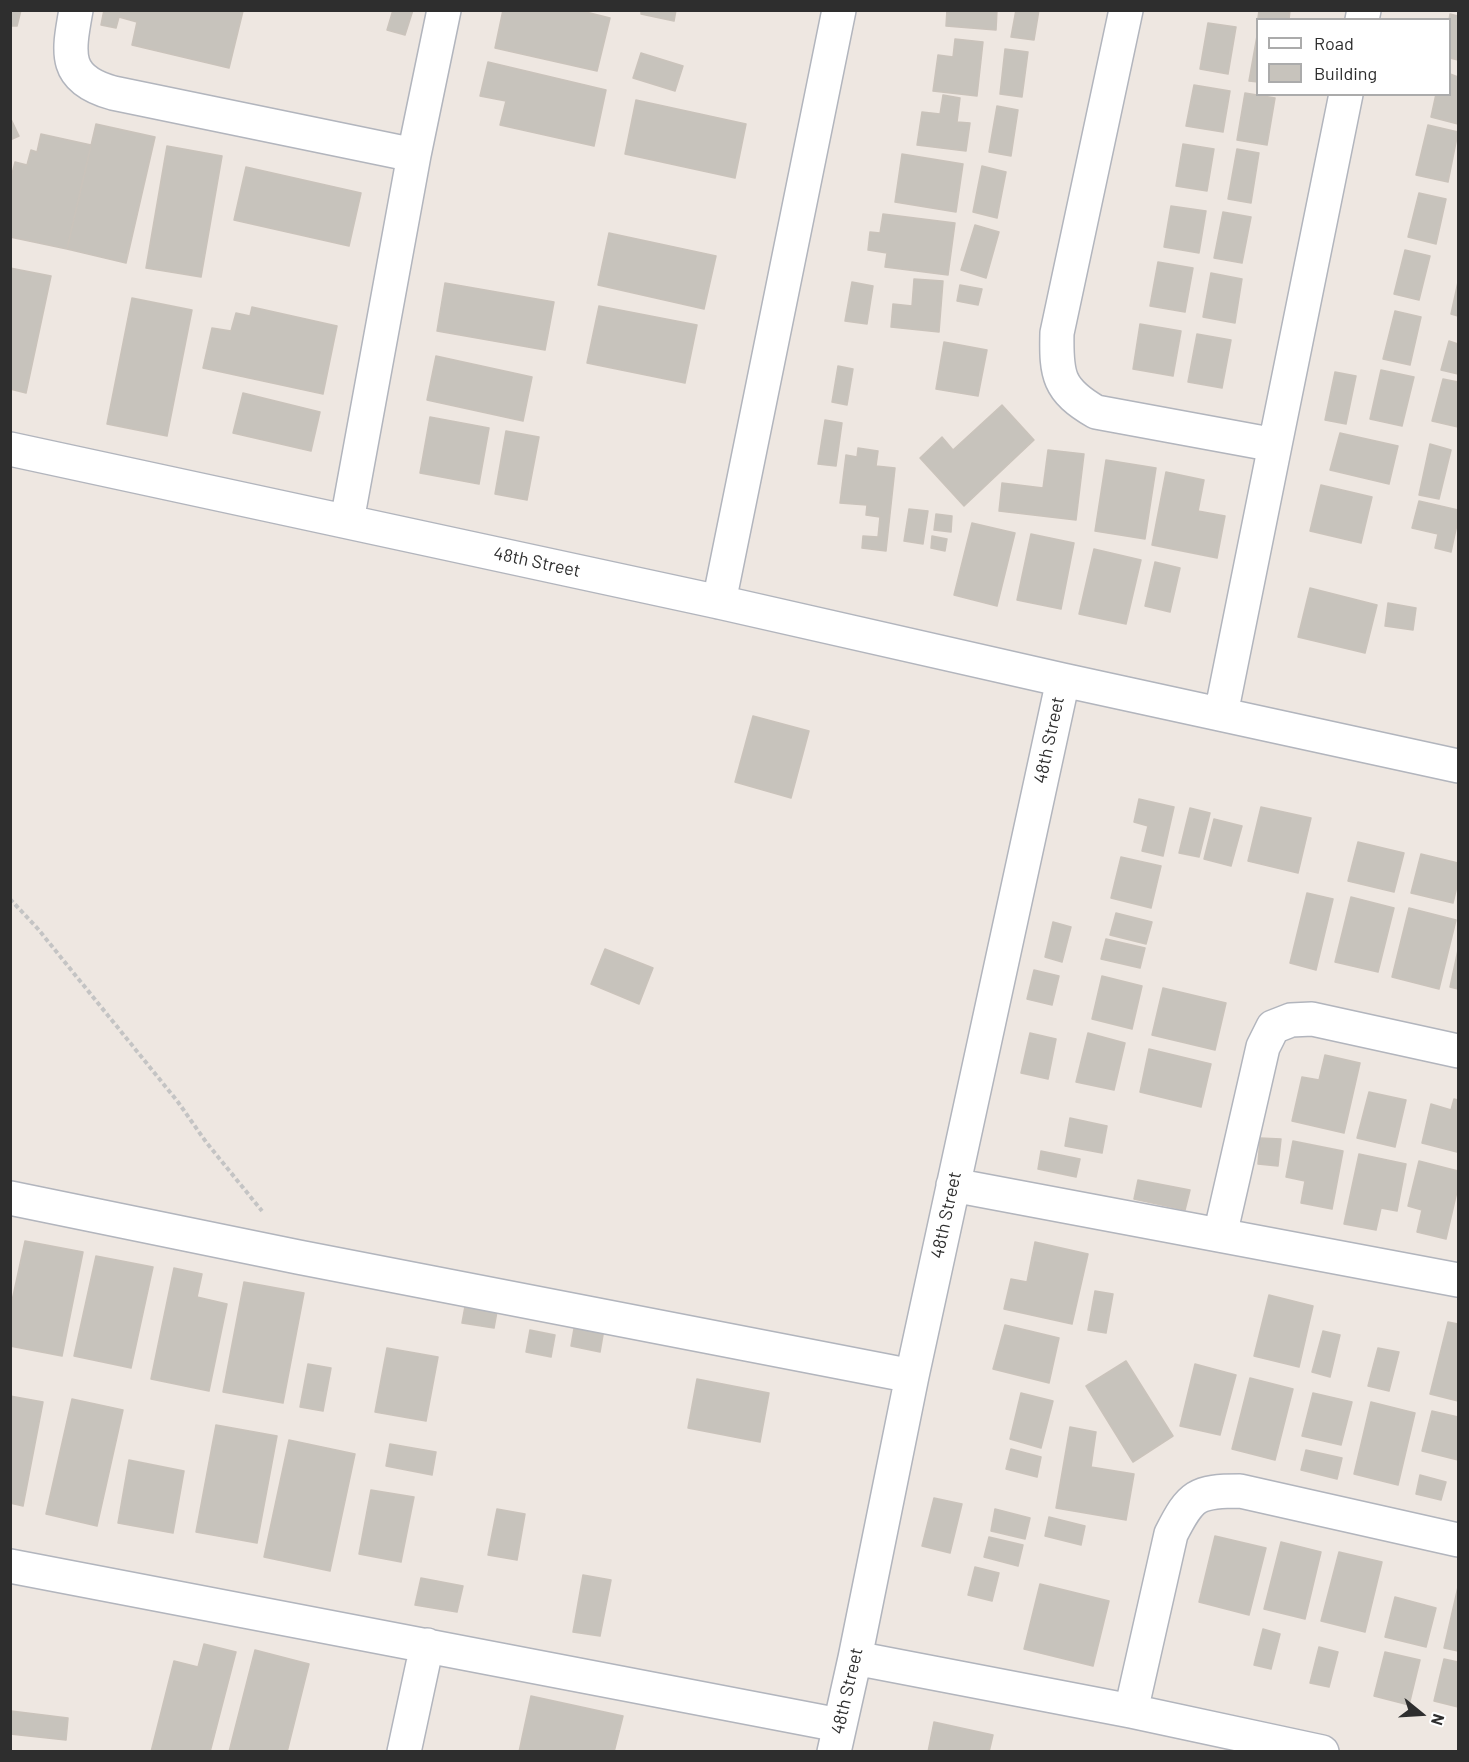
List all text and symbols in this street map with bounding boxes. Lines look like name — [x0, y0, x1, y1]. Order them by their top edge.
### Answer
legend — [1256, 18, 1451, 96]
text: Road — [1314, 32, 1354, 54]
text: Building — [1314, 62, 1377, 84]
street label: 48th Street — [492, 542, 582, 582]
street label: 48th Street — [1029, 695, 1069, 785]
street label: 48th Street — [926, 1170, 966, 1260]
street label: 48th Street — [827, 1646, 867, 1736]
north arrow — [1391, 1684, 1451, 1744]
text: N — [1428, 1712, 1449, 1728]

